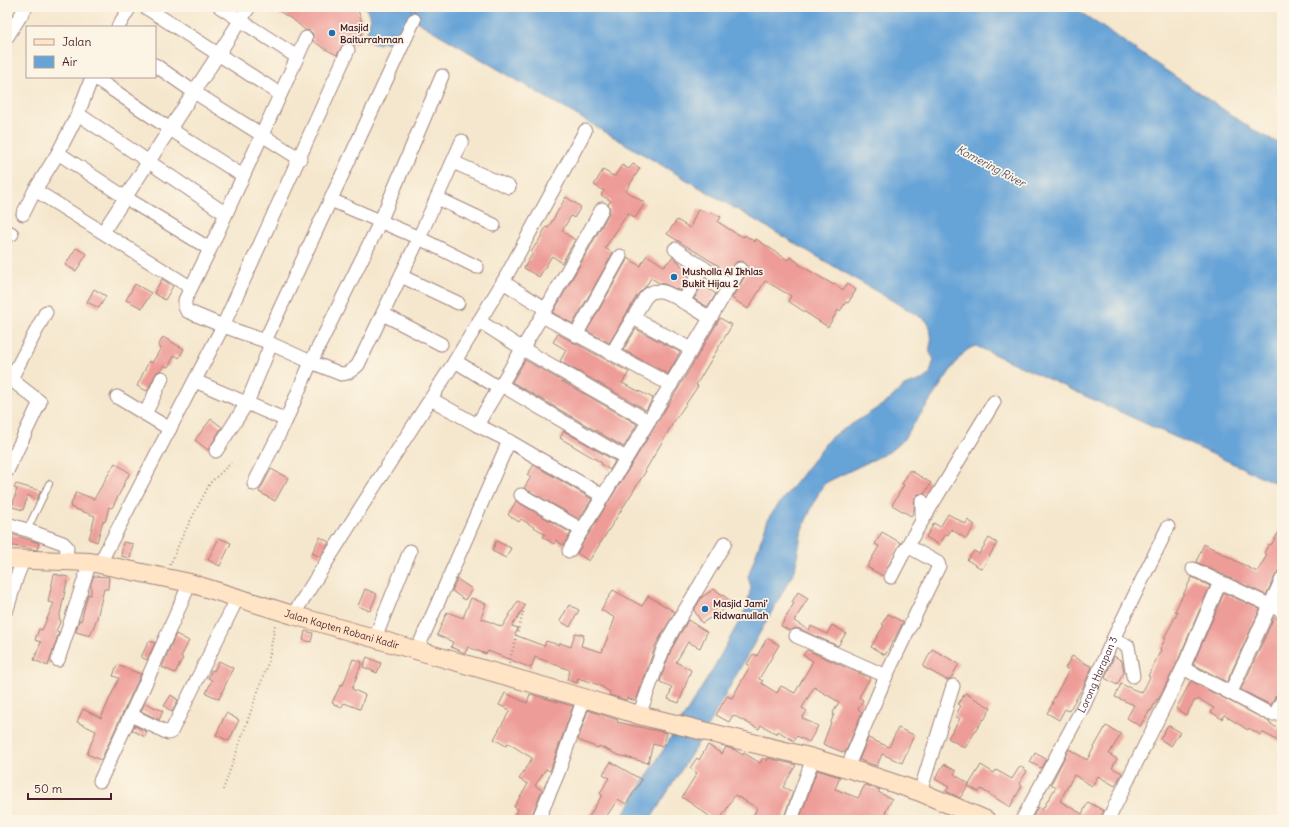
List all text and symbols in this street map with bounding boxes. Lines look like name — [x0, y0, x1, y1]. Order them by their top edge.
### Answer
place label: Masjid Baiturrahman — [340, 21, 404, 46]
legend — [26, 26, 156, 78]
marker: Masjid Baiturrahman — [327, 28, 337, 38]
text: Jalan — [62, 34, 91, 49]
text: Air — [62, 54, 77, 69]
water label: Komering River — [954, 142, 1029, 191]
place label: Musholla Al Ikhlas Bukit Hijau 2 — [682, 265, 764, 290]
marker: Musholla Al Ikhlas Bukit Hijau 2 — [669, 272, 679, 282]
place label: Masjid Jami' Ridwanullah — [713, 597, 769, 622]
marker: Masjid Jami' Ridwanullah — [700, 604, 710, 614]
street label: Jalan Kapten Robani Kadir — [283, 606, 401, 652]
street label: Lorong Harapan 3 — [1075, 634, 1120, 715]
scale bar — [28, 775, 111, 801]
text: 50 m — [34, 781, 63, 796]

